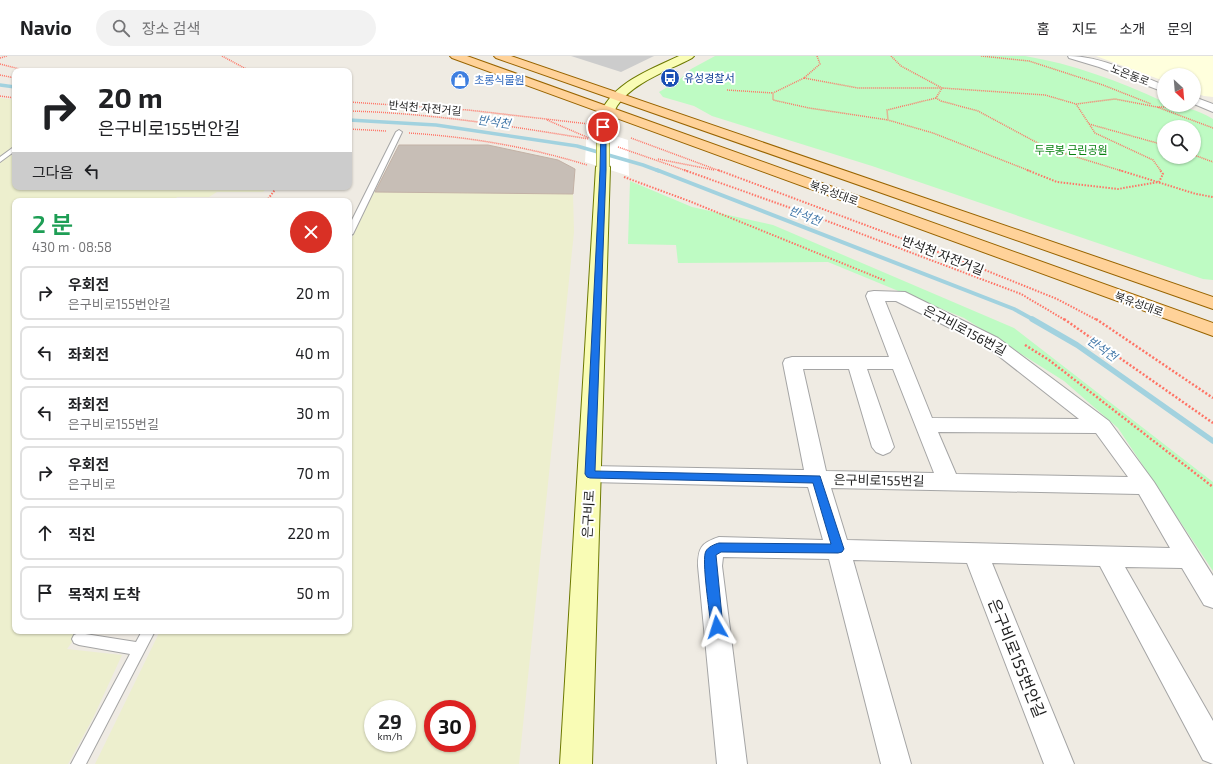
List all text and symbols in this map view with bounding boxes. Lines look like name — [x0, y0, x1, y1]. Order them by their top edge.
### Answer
search box — [96, 10, 376, 46]
text: Navio — [20, 16, 72, 39]
icon: search — [110, 17, 132, 39]
text: 장소 검색 — [142, 19, 200, 37]
text: 홈 — [1037, 20, 1050, 37]
text: 지도 — [1072, 20, 1097, 37]
text: 소개 — [1119, 20, 1145, 37]
text: 문의 — [1167, 20, 1193, 37]
street label: 노은동로 — [1109, 61, 1151, 88]
bus stop icon: 유성경찰서 — [659, 67, 681, 89]
north arrow — [1157, 68, 1201, 112]
map controls — [1157, 68, 1201, 164]
shop icon: 초롱식물원 — [449, 69, 471, 91]
place label: 유성경찰서 — [684, 71, 735, 84]
place label: 초롱식물원 — [474, 73, 525, 86]
text: 20 m — [98, 80, 163, 114]
icon: right — [32, 84, 84, 136]
street label: 반석천 자전거길 — [388, 98, 462, 117]
pin — [586, 110, 620, 144]
water label: 반석천 — [477, 112, 513, 131]
icon: arrive — [592, 116, 614, 138]
text: 은구비로155번안길 — [98, 117, 240, 139]
button: search — [1157, 120, 1201, 164]
park label: 두루봉 근린공원 — [1034, 143, 1108, 156]
icon: left — [81, 160, 103, 182]
text: 그다음 — [32, 163, 73, 181]
street label: 북유성대로 — [808, 178, 860, 207]
water label: 반석천 — [787, 203, 825, 228]
text: 2 분 — [32, 209, 73, 238]
button: close — [290, 211, 332, 253]
street label: 반석천 자전거길 — [900, 232, 986, 278]
text: 430 m · 08:58 — [32, 239, 112, 255]
text: 우회전 — [68, 275, 109, 293]
icon: right — [34, 282, 56, 304]
text: 20 m — [296, 284, 330, 302]
street label: 북유성대로 — [1113, 289, 1165, 318]
text: 은구비로155번안길 — [68, 296, 171, 312]
street label: 은구비로156번길 — [921, 301, 1009, 359]
water label: 반석천 — [1085, 333, 1122, 365]
icon: left — [34, 342, 56, 364]
text: 40 m — [295, 344, 330, 362]
text: 좌회전 — [68, 345, 109, 363]
text: 좌회전 — [68, 395, 109, 413]
icon: left — [34, 402, 56, 424]
text: 30 m — [296, 404, 330, 422]
text: 은구비로155번길 — [68, 416, 159, 432]
text: 우회전 — [68, 455, 109, 473]
icon: right — [34, 462, 56, 484]
text: 70 m — [297, 464, 330, 482]
street label: 은구비로155번길 — [833, 471, 925, 489]
text: 은구비로 — [68, 476, 116, 492]
street label: 은구비로 — [579, 490, 597, 538]
icon: ahead — [34, 522, 56, 544]
text: 220 m — [288, 524, 330, 542]
text: 직진 — [68, 525, 96, 543]
icon: arrive — [34, 582, 56, 604]
text: 50 m — [296, 584, 330, 602]
text: 목적지 도착 — [68, 585, 140, 603]
street label: 은구비로155번안길 — [985, 596, 1050, 720]
position arrow — [696, 606, 738, 648]
speed limit sign: 30 — [424, 700, 476, 752]
text: 29 — [378, 709, 402, 733]
text: km/h — [378, 730, 402, 742]

